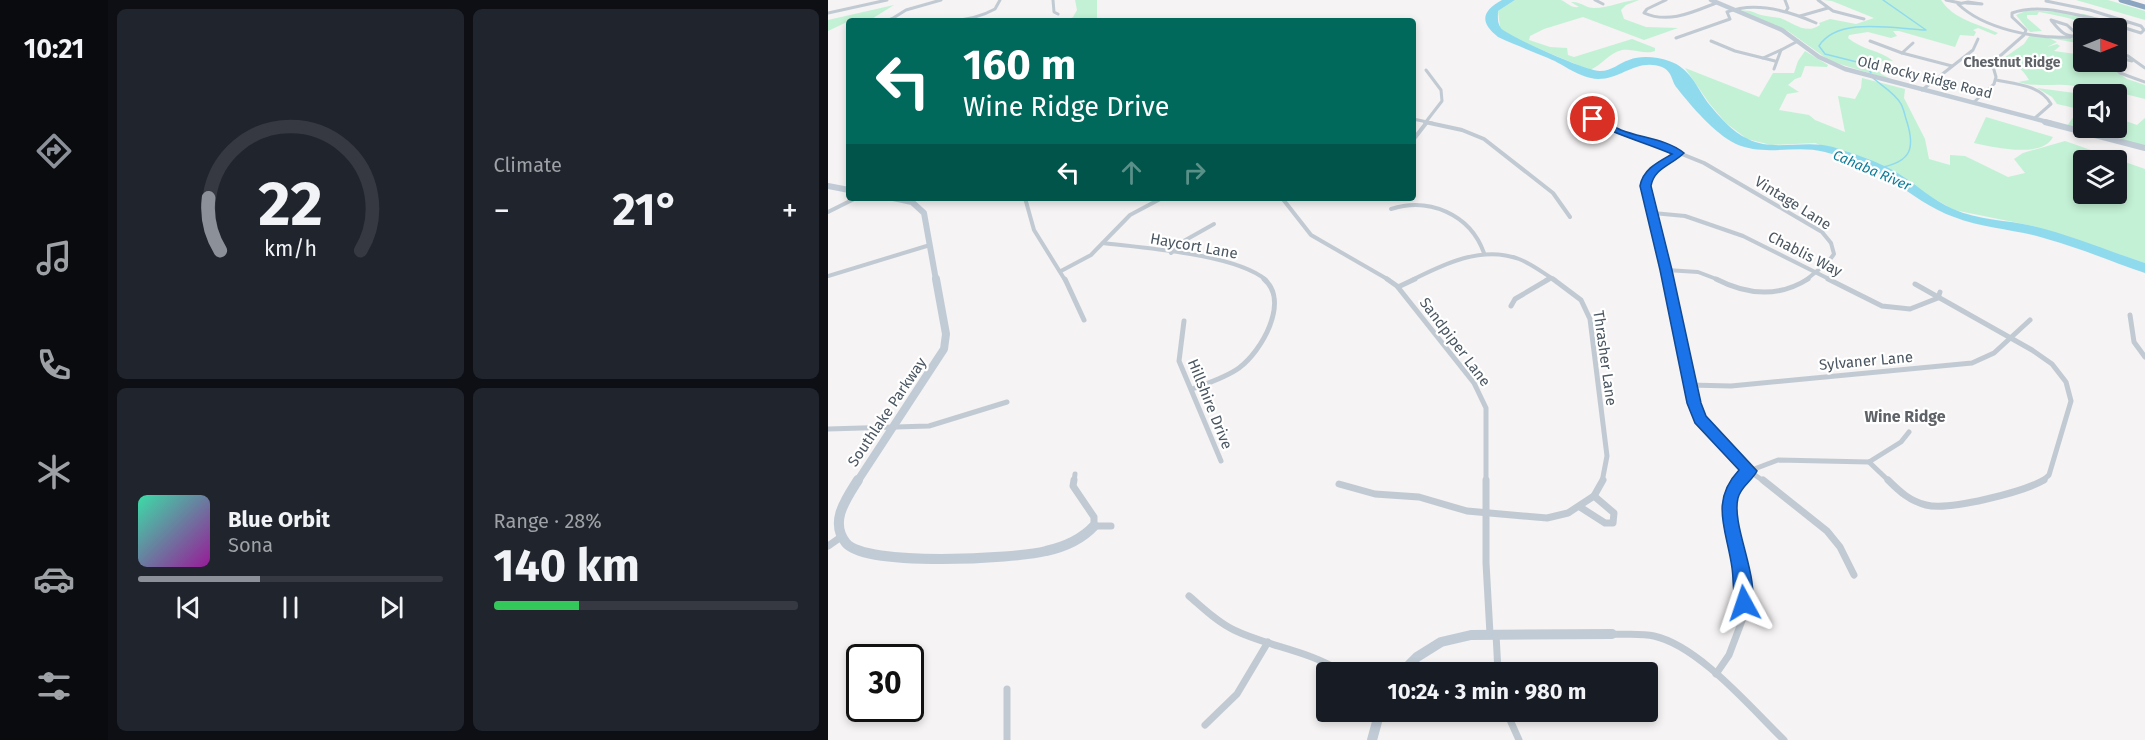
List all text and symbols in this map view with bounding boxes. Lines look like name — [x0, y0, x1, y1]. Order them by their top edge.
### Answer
north arrow — [2073, 18, 2127, 72]
map controls — [2073, 18, 2127, 204]
text: 10:21 — [24, 33, 84, 65]
text: 160 m — [963, 40, 1076, 90]
icon: left — [864, 42, 942, 120]
street label: Old Rocky Ridge Road — [1856, 53, 1994, 102]
district label: Chestnut Ridge — [1964, 54, 2061, 71]
button: sound — [2073, 84, 2127, 138]
text: Wine Ridge Drive — [963, 91, 1170, 123]
pin — [1567, 93, 1618, 144]
icon: arrive — [1576, 102, 1609, 135]
icon: directions — [33, 130, 75, 172]
water label: Cahaba River — [1830, 146, 1914, 195]
button: layers — [2073, 150, 2127, 204]
text: Climate — [494, 153, 562, 177]
icon: left — [1052, 156, 1085, 189]
icon: ahead — [1115, 156, 1148, 189]
icon: right — [1178, 156, 1211, 189]
text: 22 — [258, 167, 323, 242]
street label: Vintage Lane — [1751, 172, 1835, 234]
text: 21° — [612, 183, 679, 237]
text: − — [494, 191, 510, 231]
text: + — [782, 191, 798, 231]
street label: Chablis Way — [1765, 228, 1846, 281]
street label: Haycort Lane — [1149, 229, 1239, 263]
text: km/h — [264, 236, 317, 262]
icon: music — [33, 237, 75, 279]
street label: Sandpiper Lane — [1416, 294, 1494, 390]
street label: Thrasher Lane — [1589, 309, 1621, 407]
icon: phone — [33, 344, 75, 386]
street label: Sylvaner Lane — [1818, 348, 1914, 374]
street label: Southlake Parkway — [844, 354, 930, 470]
street label: Hillshire Drive — [1184, 356, 1236, 452]
district label: Wine Ridge — [1864, 407, 1946, 426]
icon: climate — [33, 451, 75, 493]
text: Blue Orbit — [228, 506, 330, 533]
text: Range · 28% — [494, 509, 602, 533]
text: Sona — [228, 533, 273, 557]
text: 140 km — [494, 539, 640, 593]
icon: car — [33, 558, 75, 600]
position arrow — [1712, 571, 1776, 635]
icon: previous — [172, 591, 205, 624]
icon: pause — [274, 591, 307, 624]
icon: next — [375, 591, 408, 624]
speed limit sign: 30 — [846, 644, 924, 722]
icon: filters — [33, 665, 75, 707]
text: 10:24 · 3 min · 980 m — [1388, 678, 1586, 705]

